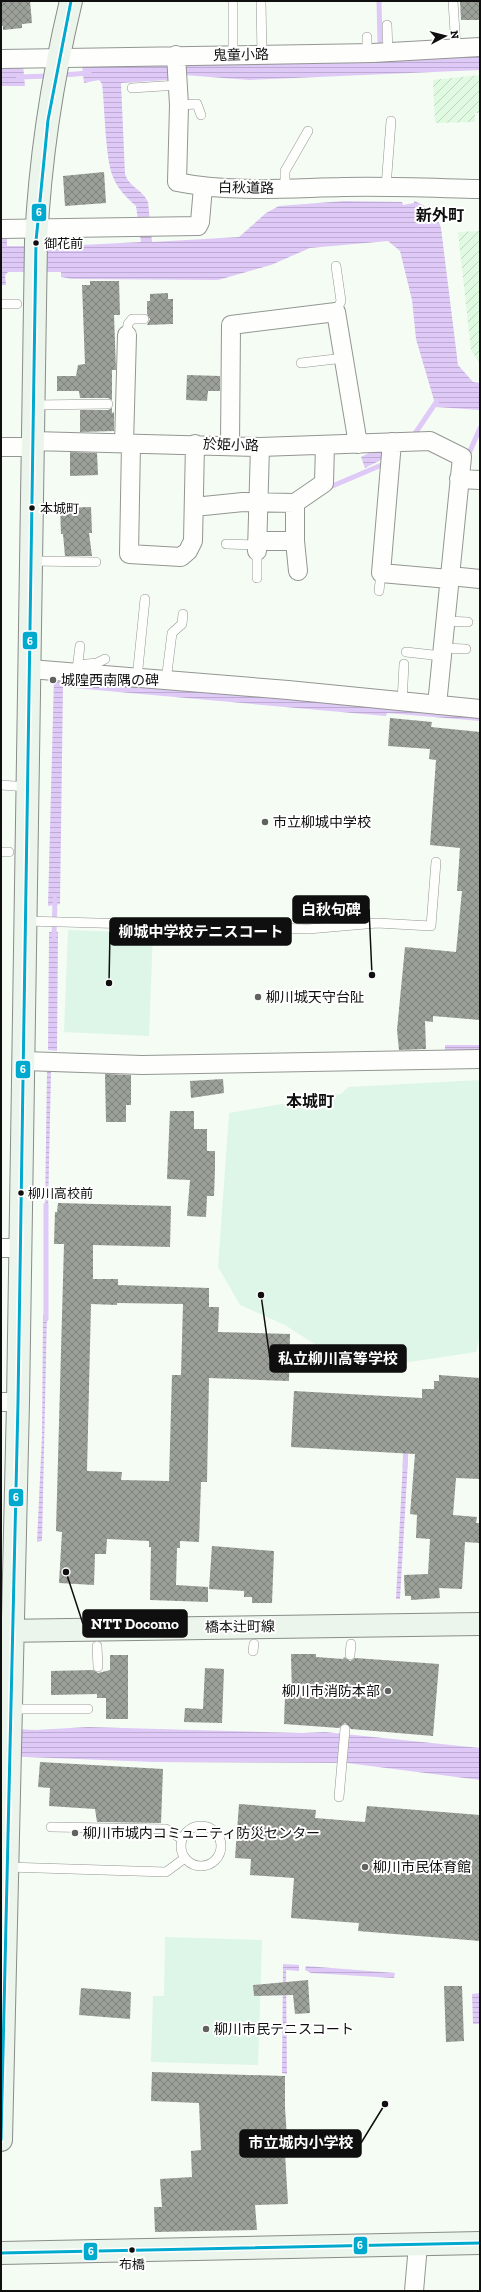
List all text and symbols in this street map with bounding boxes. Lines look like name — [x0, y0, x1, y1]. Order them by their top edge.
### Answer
north arrow — [425, 16, 465, 56]
text: N — [447, 30, 461, 40]
street label: 鬼童小路 — [213, 46, 269, 64]
street label: 白秋道路 — [218, 179, 274, 197]
line badge: 6 — [31, 203, 47, 222]
text: 6 — [36, 206, 42, 219]
district label: 新外町 — [416, 206, 464, 225]
place label: 御花前 — [44, 236, 83, 251]
marker: 御花前 — [31, 238, 41, 248]
street label: 於姫小路 — [203, 436, 259, 454]
place label: 本城町 — [40, 501, 79, 516]
marker: 本城町 — [27, 503, 37, 513]
line badge: 6 — [22, 631, 38, 650]
text: 6 — [27, 635, 33, 648]
place label: 城隍西南隅の碑 — [61, 672, 159, 689]
marker: 城隍西南隅の碑 — [48, 675, 58, 685]
place label: 市立柳城中学校 — [273, 814, 371, 831]
marker: 市立柳城中学校 — [260, 817, 270, 827]
callout: 白秋句碑 — [293, 896, 369, 923]
text: 白秋句碑 — [301, 901, 361, 919]
callout: 柳城中学校テニスコート — [110, 918, 291, 945]
text: 柳城中学校テニスコート — [118, 923, 284, 941]
place label: 柳川城天守台阯 — [266, 989, 364, 1006]
marker: 柳川城天守台阯 — [253, 992, 263, 1002]
line badge: 6 — [15, 1060, 31, 1079]
text: 6 — [20, 1063, 26, 1076]
district label: 本城町 — [286, 1092, 334, 1111]
place label: 柳川高校前 — [28, 1186, 93, 1201]
marker: 柳川高校前 — [16, 1188, 26, 1198]
callout: 私立柳川高等学校 — [270, 1345, 406, 1372]
text: 私立柳川高等学校 — [278, 1350, 398, 1368]
line badge: 6 — [8, 1488, 24, 1507]
text: 6 — [13, 1491, 19, 1504]
callout: NTT Docomo — [83, 1610, 187, 1637]
text: NTT Docomo — [91, 1615, 179, 1633]
street label: 橋本辻町線 — [205, 1618, 275, 1636]
place label: 柳川市消防本部 — [282, 1683, 380, 1700]
marker: 柳川市消防本部 — [383, 1686, 393, 1696]
place label: 柳川市城内コミュニティ防災センター — [83, 1825, 320, 1842]
marker: 柳川市城内コミュニティ防災センター — [70, 1828, 80, 1838]
place label: 柳川市民体育館 — [373, 1859, 471, 1876]
marker: 柳川市民体育館 — [360, 1862, 370, 1872]
place label: 柳川市民テニスコート — [214, 2021, 354, 2038]
marker: 柳川市民テニスコート — [201, 2024, 211, 2034]
callout: 市立城内小学校 — [240, 2130, 361, 2157]
text: 市立城内小学校 — [248, 2134, 354, 2152]
line badge: 6 — [353, 2236, 368, 2255]
text: 6 — [357, 2239, 363, 2252]
line badge: 6 — [83, 2242, 98, 2261]
text: 6 — [88, 2245, 94, 2258]
marker: 布橋 — [127, 2245, 137, 2255]
place label: 布橋 — [119, 2257, 145, 2272]

